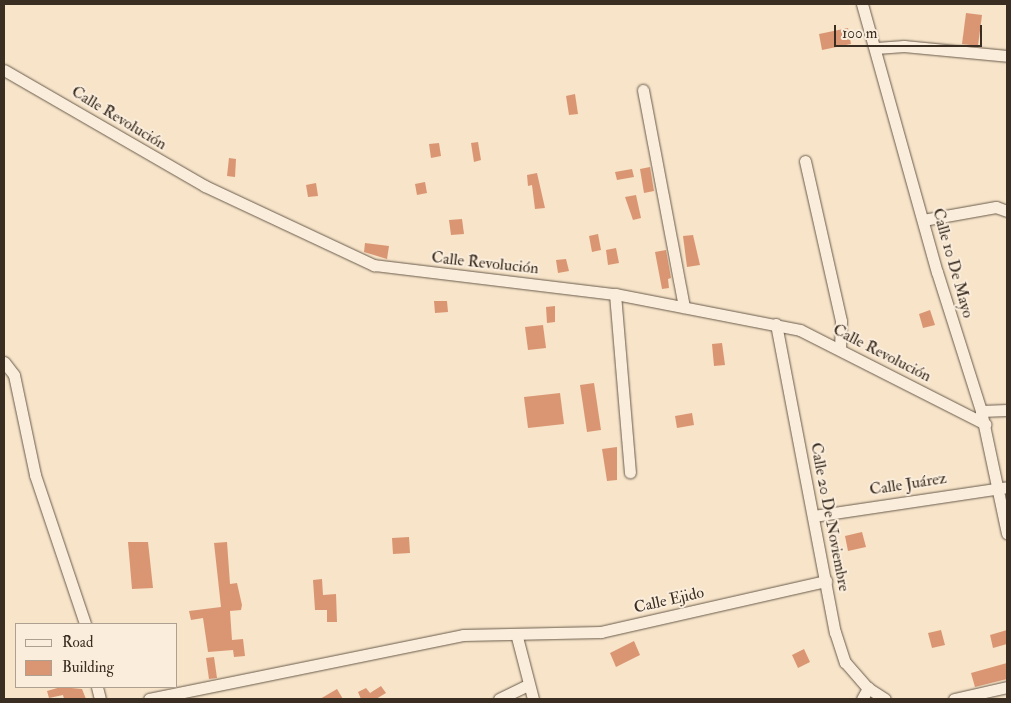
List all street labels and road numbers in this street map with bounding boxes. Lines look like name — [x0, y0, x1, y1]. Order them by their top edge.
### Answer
street label: Calle Revolución — [68, 82, 170, 154]
street label: Calle 10 De Mayo — [928, 206, 978, 320]
street label: Calle Revolución — [430, 248, 540, 278]
street label: Calle Revolución — [830, 320, 934, 386]
street label: Calle 20 De Noviembre — [806, 441, 854, 593]
street label: Calle Juárez — [868, 468, 948, 500]
street label: Calle Ejido — [632, 583, 706, 617]

